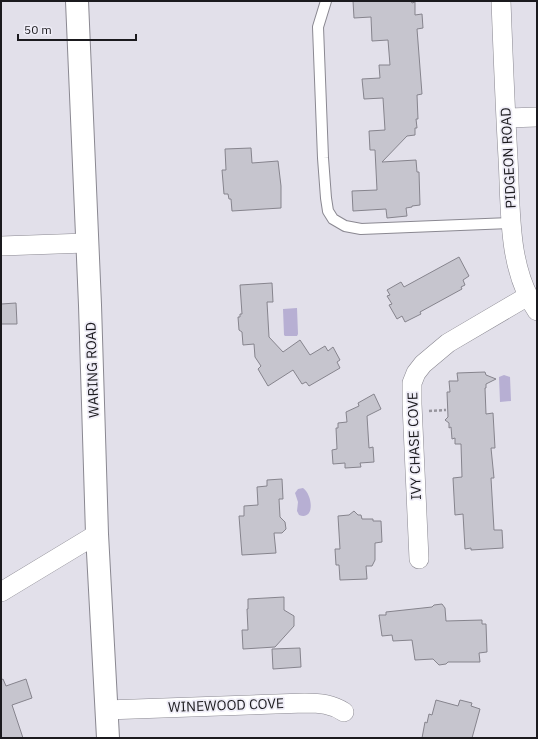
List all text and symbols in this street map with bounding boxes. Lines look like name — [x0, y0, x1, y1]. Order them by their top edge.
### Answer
scale bar — [18, 16, 136, 42]
text: 50 m — [24, 22, 52, 37]
street label: PIDGEON ROAD — [496, 107, 520, 209]
street label: WARING ROAD — [81, 322, 103, 418]
street label: IVY CHASE COVE — [403, 392, 425, 500]
street label: WINEWOOD COVE — [168, 694, 284, 716]

